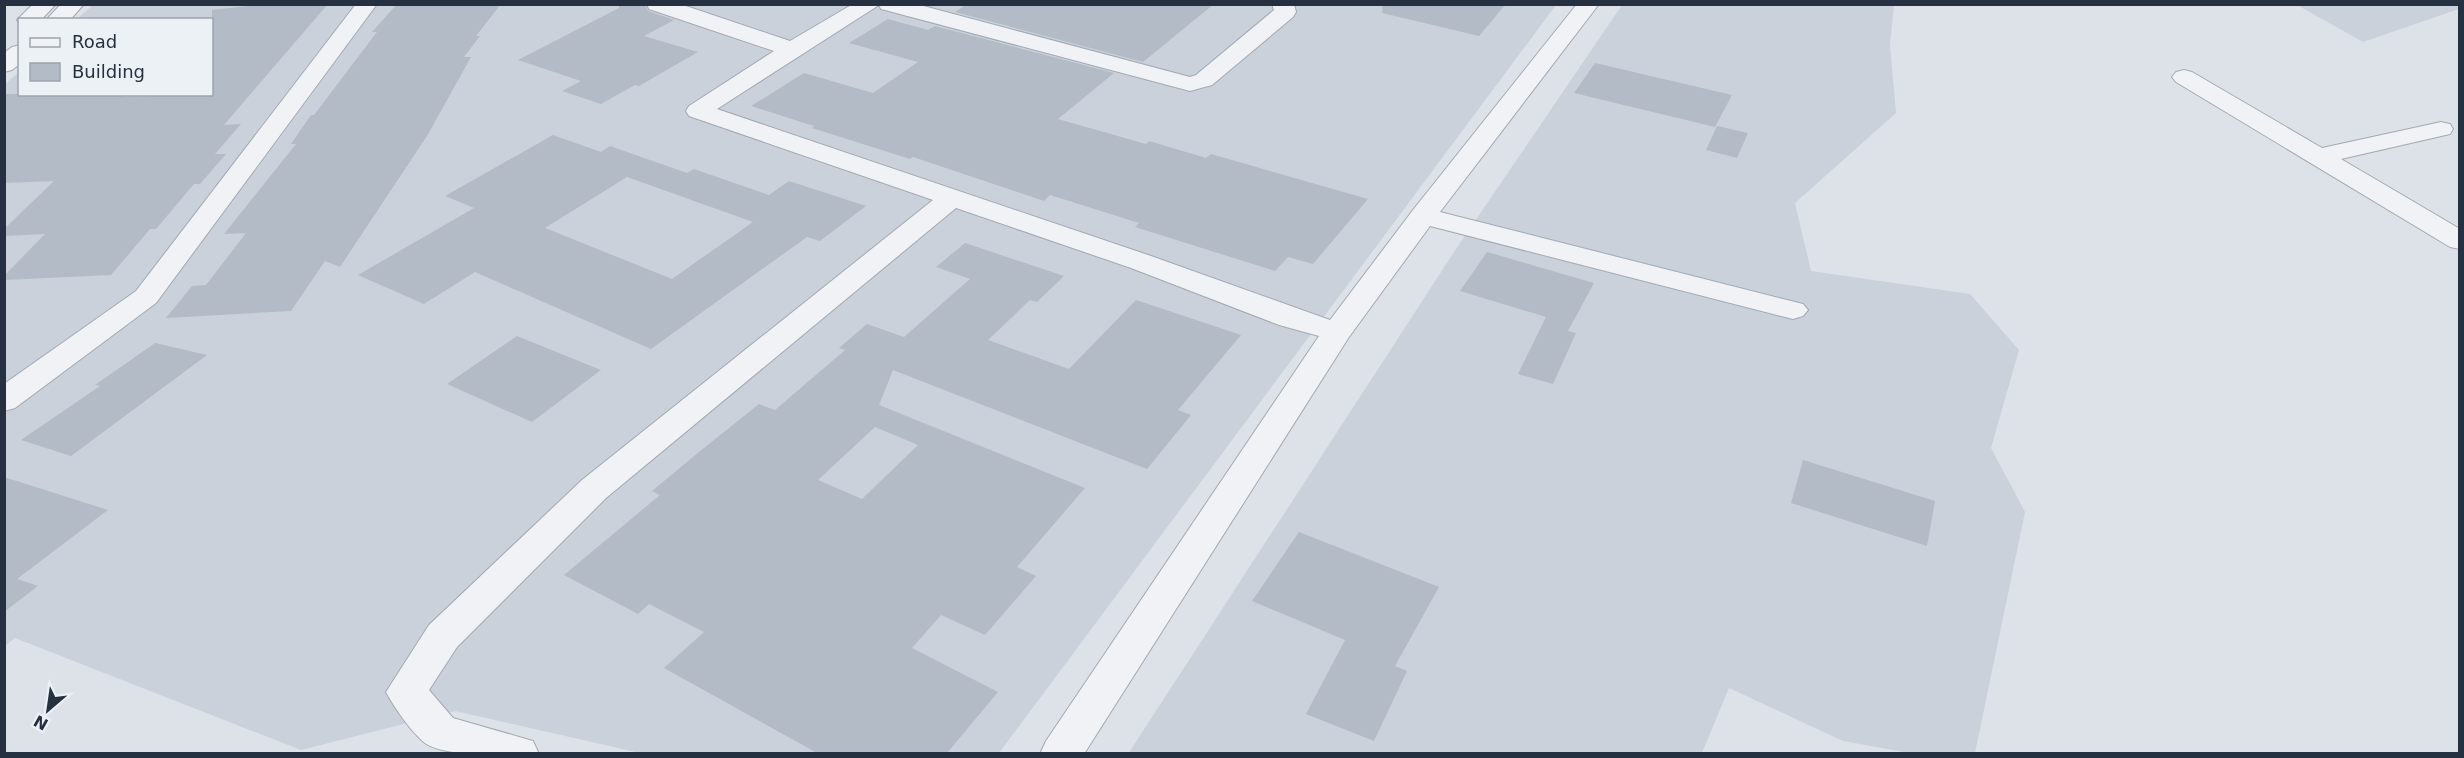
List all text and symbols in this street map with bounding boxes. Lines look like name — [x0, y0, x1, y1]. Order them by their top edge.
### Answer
legend — [18, 18, 213, 96]
text: Road — [72, 31, 117, 52]
text: Building — [72, 61, 145, 82]
north arrow — [18, 680, 78, 740]
text: N — [31, 711, 51, 734]

